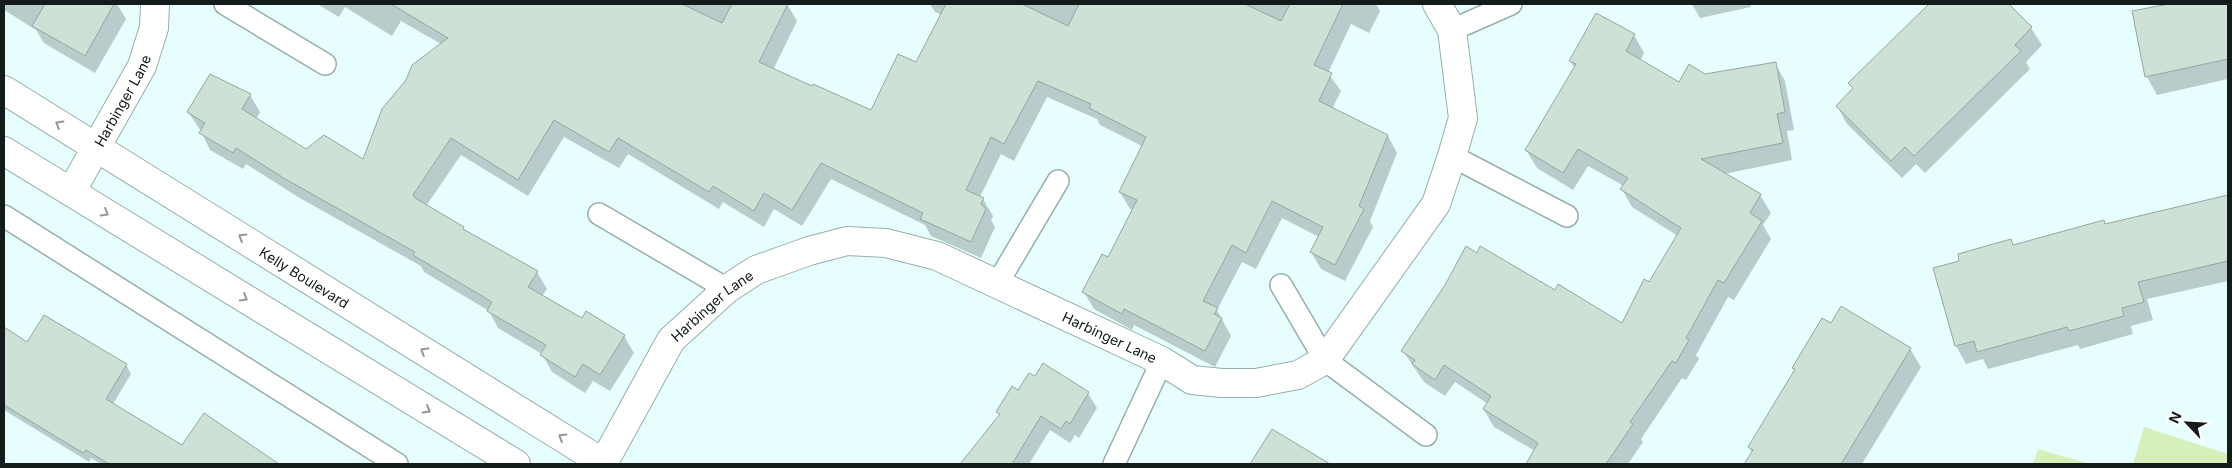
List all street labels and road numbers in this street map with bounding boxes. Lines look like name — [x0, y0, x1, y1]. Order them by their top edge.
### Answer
street label: Harbinger Lane — [90, 52, 154, 149]
street label: Kelly Boulevard — [257, 243, 352, 311]
street label: Harbinger Lane — [667, 266, 756, 345]
street label: Harbinger Lane — [1060, 307, 1160, 366]

